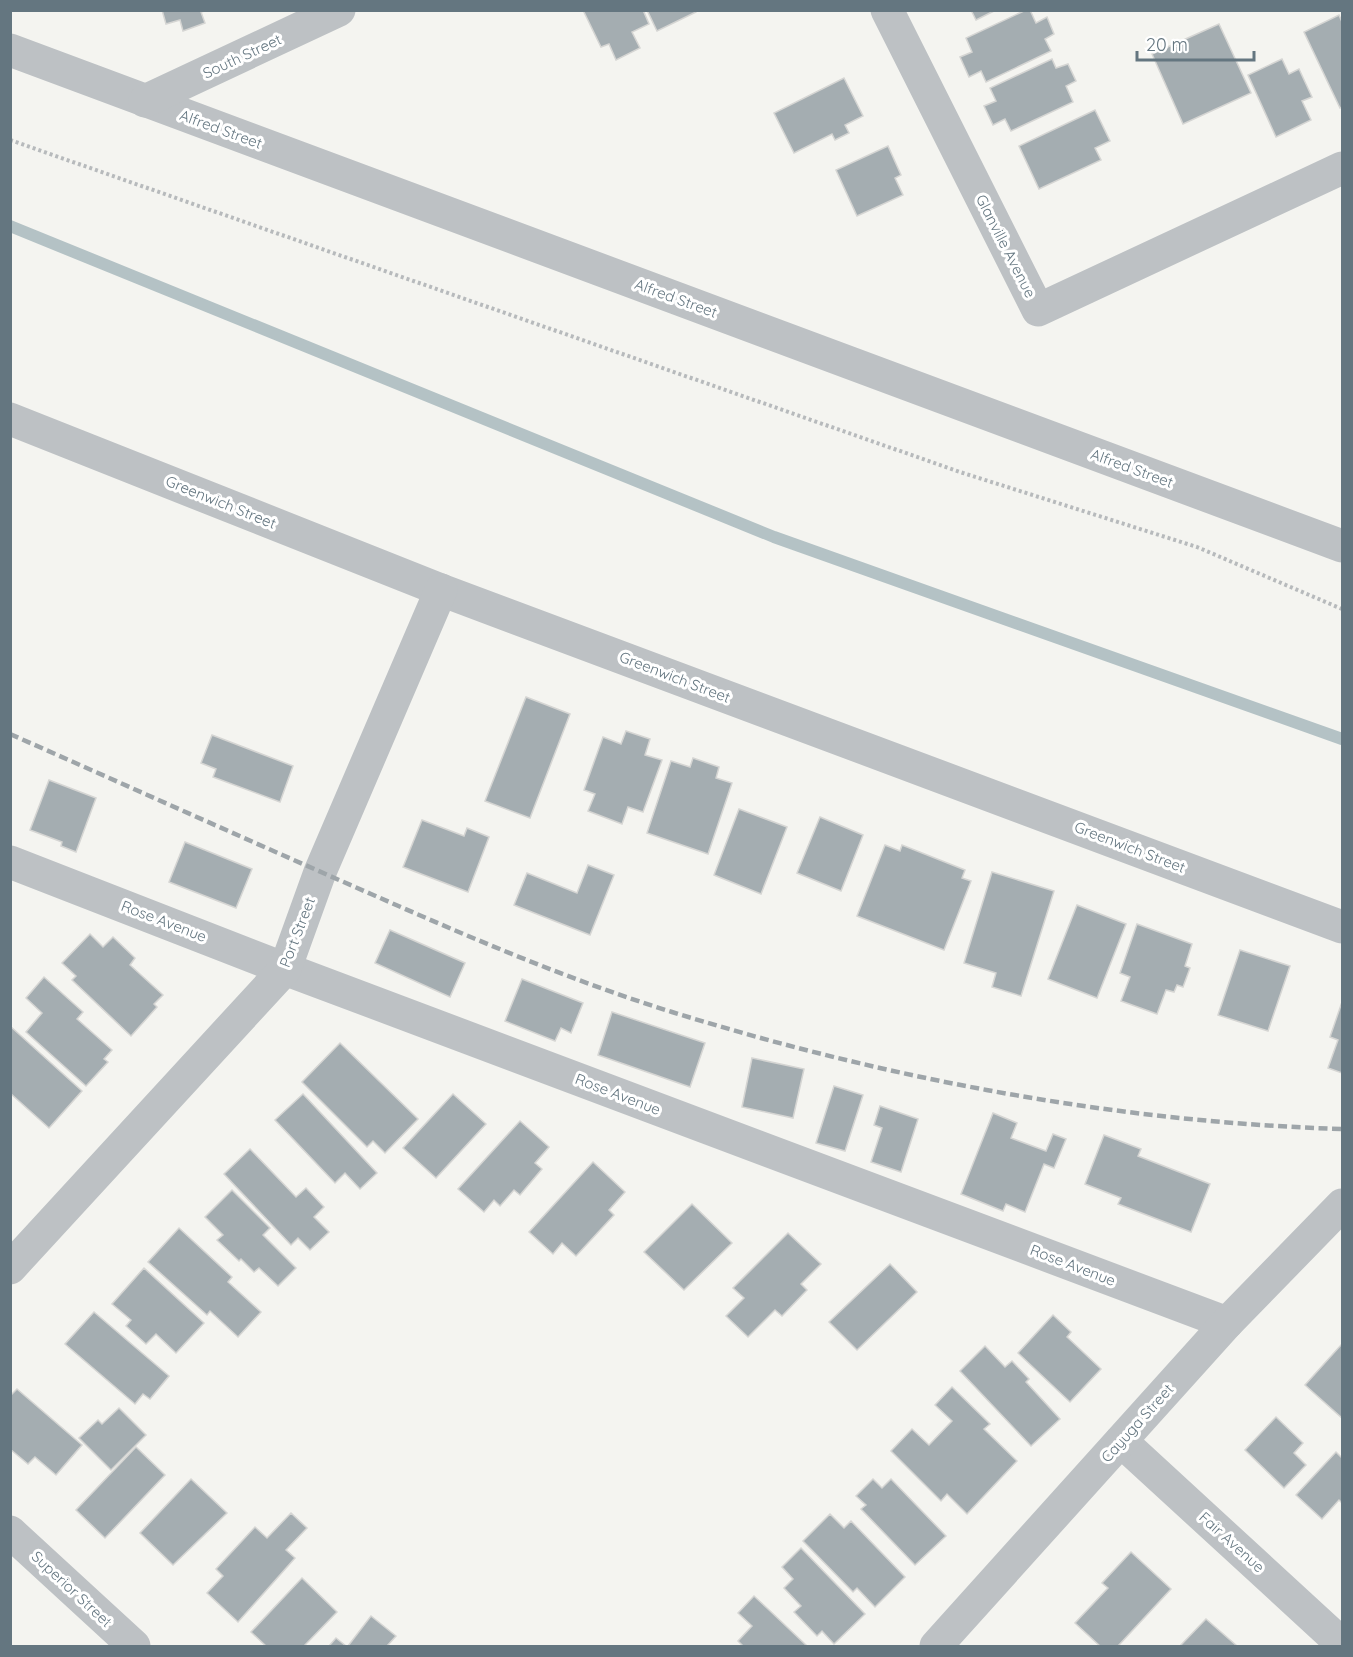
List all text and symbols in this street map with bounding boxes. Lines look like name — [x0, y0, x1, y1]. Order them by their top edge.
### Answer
scale bar — [1137, 24, 1254, 62]
street label: South Street — [200, 29, 284, 83]
text: 20 m — [1146, 33, 1188, 56]
street label: Alfred Street — [177, 105, 265, 153]
street label: Glanville Avenue — [972, 191, 1040, 301]
street label: Alfred Street — [632, 274, 720, 322]
street label: Alfred Street — [1088, 444, 1176, 492]
street label: Greenwich Street — [163, 471, 279, 533]
street label: Greenwich Street — [617, 647, 733, 707]
street label: Greenwich Street — [1072, 817, 1188, 877]
street label: Port Street — [275, 894, 319, 970]
street label: Rose Avenue — [119, 896, 209, 946]
street label: Rose Avenue — [573, 1069, 663, 1119]
street label: Rose Avenue — [1028, 1240, 1118, 1290]
street label: Cayuga Street — [1097, 1380, 1177, 1466]
street label: Fair Avenue — [1195, 1508, 1269, 1576]
street label: Superior Street — [28, 1547, 116, 1631]

